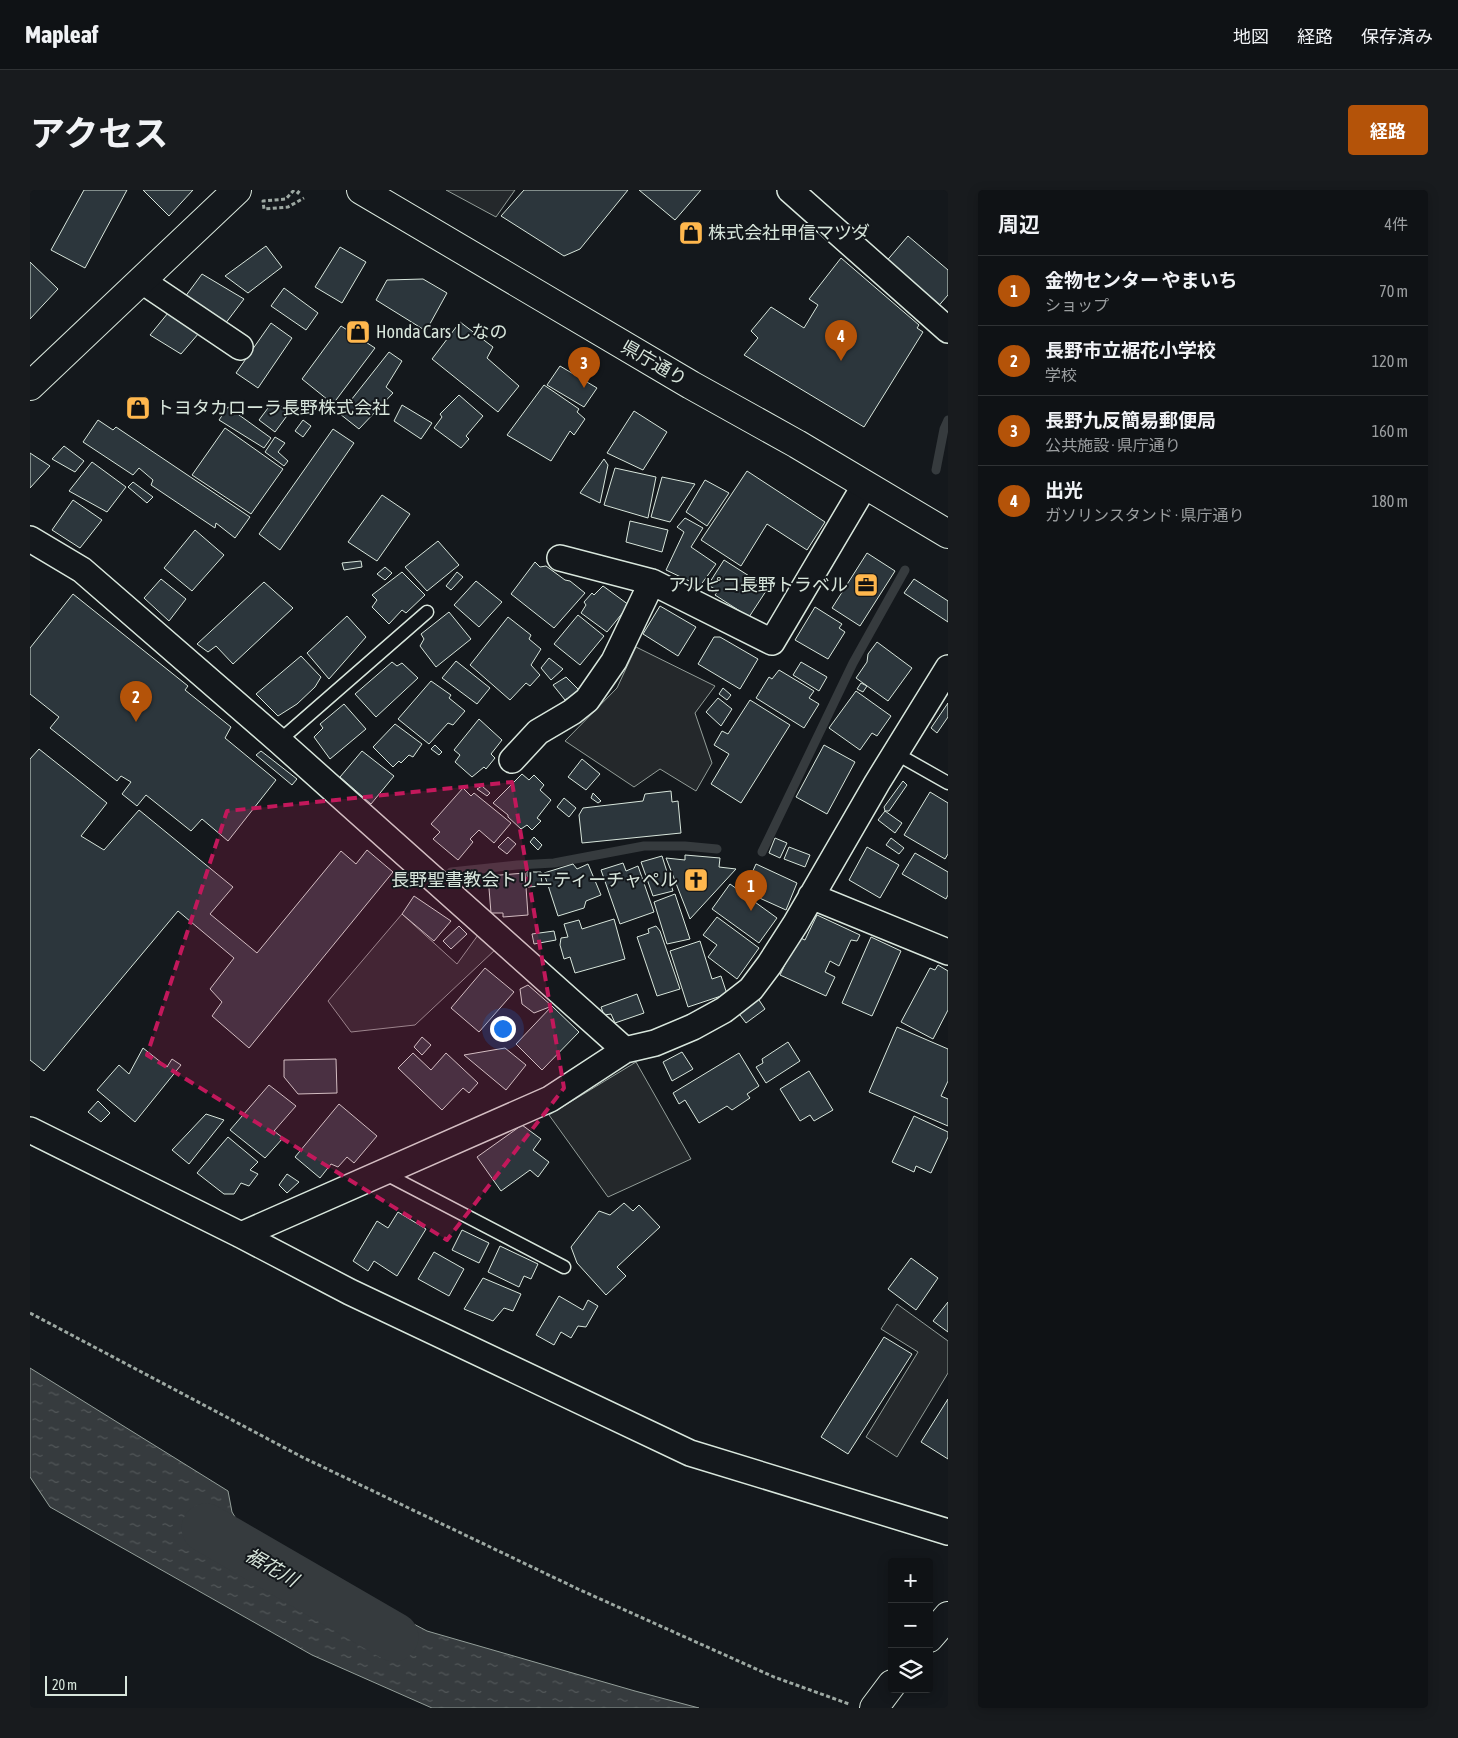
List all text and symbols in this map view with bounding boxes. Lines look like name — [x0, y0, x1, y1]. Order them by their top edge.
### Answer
text: Mapleaf — [25, 21, 98, 48]
text: 地図 — [1233, 26, 1269, 47]
text: 経路 — [1297, 26, 1333, 47]
text: 保存済み — [1361, 26, 1433, 47]
button: 経路 — [1348, 105, 1428, 155]
text: アクセス — [30, 113, 168, 153]
text: 周辺 — [998, 212, 1040, 236]
text: 4件 — [1384, 215, 1408, 233]
shop icon: 株式会社甲信マツダ — [678, 220, 704, 246]
place label: 株式会社甲信マツダ — [708, 222, 870, 243]
text: 金物センター やまいち — [1045, 269, 1238, 291]
text: 1 — [1010, 282, 1018, 300]
text: 70 m — [1379, 282, 1408, 300]
text: ショップ — [1045, 296, 1109, 314]
shop icon: Honda Cars しなの — [345, 319, 371, 345]
pin: 4 — [825, 320, 857, 361]
place label: Honda Cars しなの — [376, 321, 508, 342]
street label: 県庁通り — [618, 335, 691, 390]
text: 長野市立裾花小学校 — [1045, 339, 1216, 361]
pin: 3 — [568, 347, 600, 388]
text: 2 — [1010, 352, 1018, 370]
text: 120 m — [1372, 352, 1408, 370]
text: 学校 — [1045, 366, 1077, 384]
shop icon: トヨタカローラ長野株式会社 — [125, 395, 151, 421]
place label: トヨタカローラ長野株式会社 — [156, 397, 390, 418]
text: 長野九反簡易郵便局 — [1045, 409, 1216, 431]
text: 3 — [1010, 422, 1018, 440]
text: 160 m — [1372, 422, 1408, 440]
text: 公共施設 · 県庁通り — [1045, 436, 1181, 454]
text: 出光 — [1045, 479, 1083, 501]
text: 4 — [1010, 492, 1018, 510]
text: 180 m — [1372, 492, 1408, 510]
text: ガソリンスタンド · 県庁通り — [1045, 506, 1245, 524]
office icon: アルピコ長野トラベル — [853, 572, 879, 598]
place label: アルピコ長野トラベル — [668, 574, 848, 595]
pin: 2 — [120, 681, 152, 722]
church icon: 長野聖書教会トリニティーチャペル — [683, 867, 709, 893]
place label: 長野聖書教会トリニティーチャペル — [391, 869, 678, 890]
pin: 1 — [735, 870, 767, 911]
your location — [490, 1016, 516, 1042]
water label: 裾花川 — [242, 1543, 304, 1592]
map controls — [888, 1558, 933, 1693]
button: + — [888, 1558, 933, 1603]
button: − — [888, 1603, 933, 1648]
button: layers — [888, 1648, 933, 1693]
scale bar — [45, 1673, 128, 1696]
text: 20 m — [52, 1677, 77, 1693]

